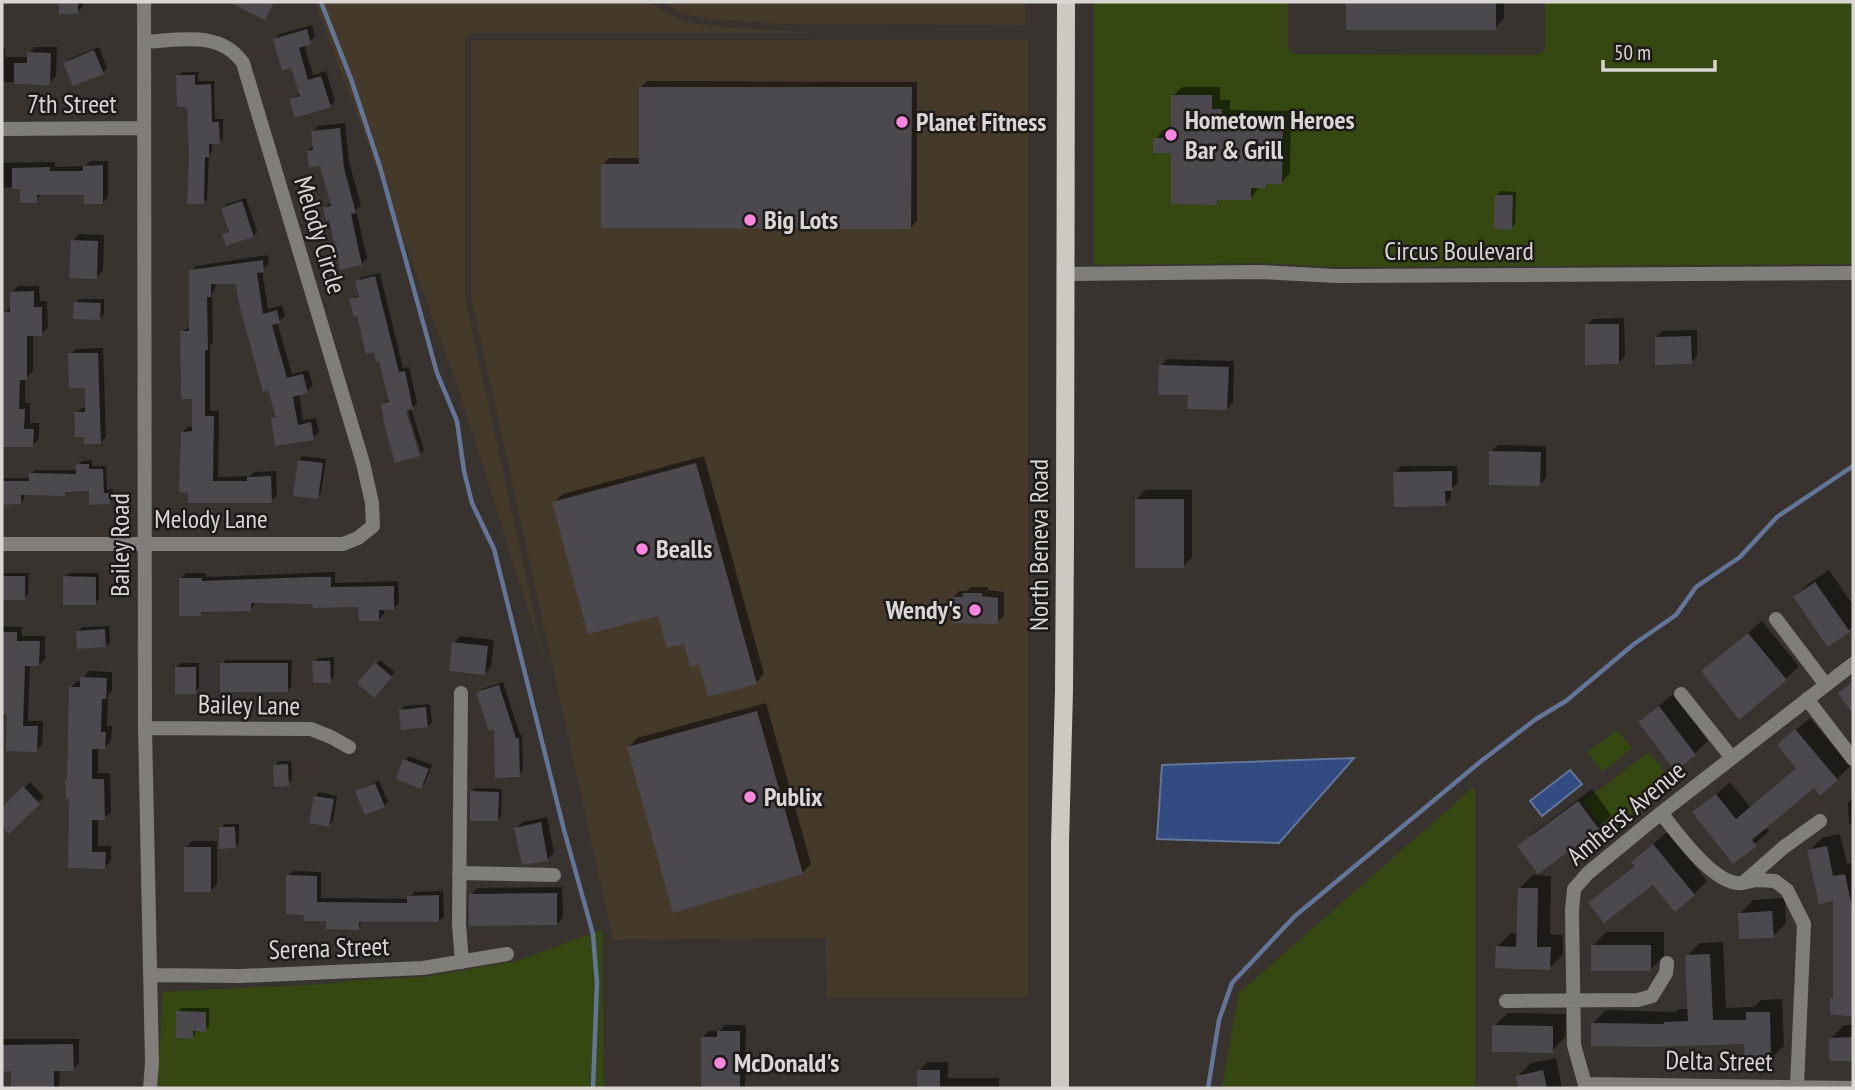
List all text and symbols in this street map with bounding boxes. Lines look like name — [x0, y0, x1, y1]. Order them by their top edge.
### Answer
scale bar — [1603, 28, 1715, 72]
text: 50 m — [1614, 39, 1651, 66]
street label: 7th Street — [27, 87, 117, 120]
place label: Hometown Heroes Bar & Grill — [1185, 103, 1355, 166]
place label: Planet Fitness — [916, 105, 1046, 138]
marker: Planet Fitness — [894, 114, 910, 130]
marker: Hometown Heroes Bar & Grill — [1163, 127, 1179, 143]
street label: Melody Circle — [287, 172, 354, 298]
place label: Big Lots — [764, 203, 838, 236]
marker: Big Lots — [742, 212, 758, 228]
street label: Circus Boulevard — [1384, 234, 1534, 267]
street label: North Beneva Road — [1022, 459, 1055, 631]
street label: Bailey Road — [103, 493, 136, 597]
street label: Melody Lane — [154, 502, 268, 535]
place label: Bealls — [656, 532, 712, 565]
marker: Bealls — [634, 541, 650, 557]
place label: Wendy's — [885, 593, 961, 626]
marker: Wendy's — [967, 602, 983, 618]
street label: Bailey Lane — [198, 687, 300, 722]
street label: Amherst Avenue — [1560, 753, 1692, 872]
place label: Publix — [764, 780, 823, 813]
marker: Publix — [742, 789, 758, 805]
street label: Serena Street — [268, 929, 390, 966]
street label: Delta Street — [1665, 1043, 1773, 1078]
place label: McDonald's — [734, 1046, 839, 1079]
marker: McDonald's — [712, 1055, 728, 1071]

